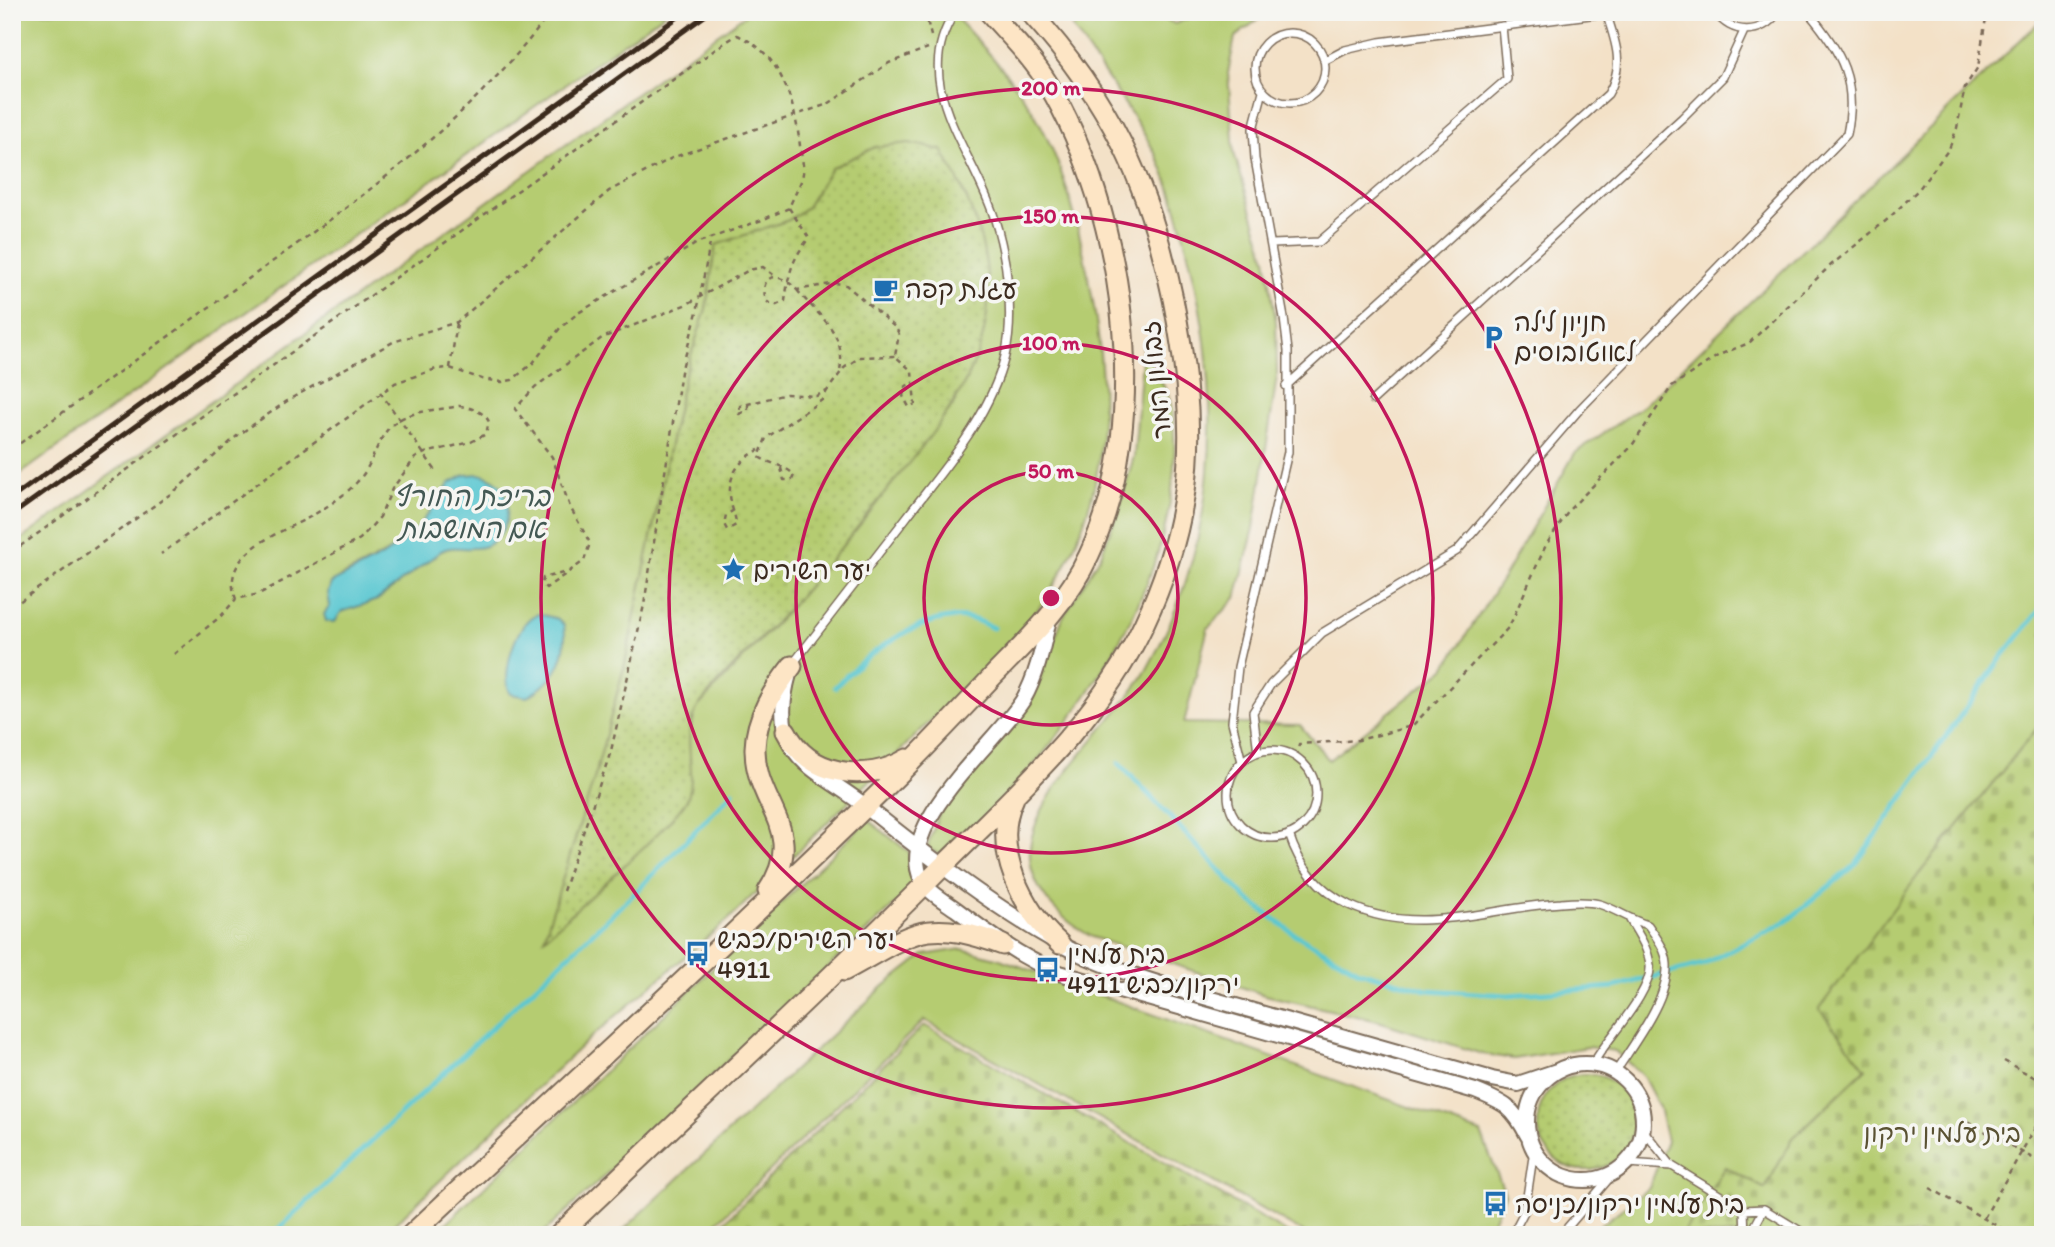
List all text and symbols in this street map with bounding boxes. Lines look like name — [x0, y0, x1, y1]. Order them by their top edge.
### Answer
text: 200 m — [1021, 75, 1081, 100]
text: 150 m — [1023, 203, 1079, 228]
place label: עגלת קפה — [905, 273, 1017, 305]
cafe icon: עגלת קפה — [871, 275, 899, 303]
place label: חניון לילה לאוטובוסים — [1514, 306, 1636, 368]
street label: זבולון המר — [1134, 320, 1178, 440]
parking icon: חניון לילה לאוטובוסים — [1480, 323, 1508, 351]
text: 100 m — [1022, 330, 1080, 355]
text: 50 m — [1028, 458, 1075, 483]
water label: בריכת החורף אם המושבות — [394, 479, 552, 545]
place label: יער השירים — [753, 554, 871, 586]
place icon: יער השירים — [719, 556, 747, 584]
centre of rings — [1039, 586, 1063, 610]
place label: יער השירים/כביש 4911 — [717, 923, 894, 985]
place label: בית עלמין ירקון/כביש 4911 — [1067, 938, 1239, 1000]
bus stop icon: יער השירים/כביש 4911 — [683, 940, 711, 968]
bus stop icon: בית עלמין ירקון/כביש 4911 — [1033, 955, 1061, 983]
park label: בית עלמין ירקון — [1863, 1117, 2021, 1149]
place label: בית עלמין ירקון/כניסה — [1515, 1188, 1744, 1220]
bus stop icon: בית עלמין ירקון/כניסה — [1481, 1190, 1509, 1218]

